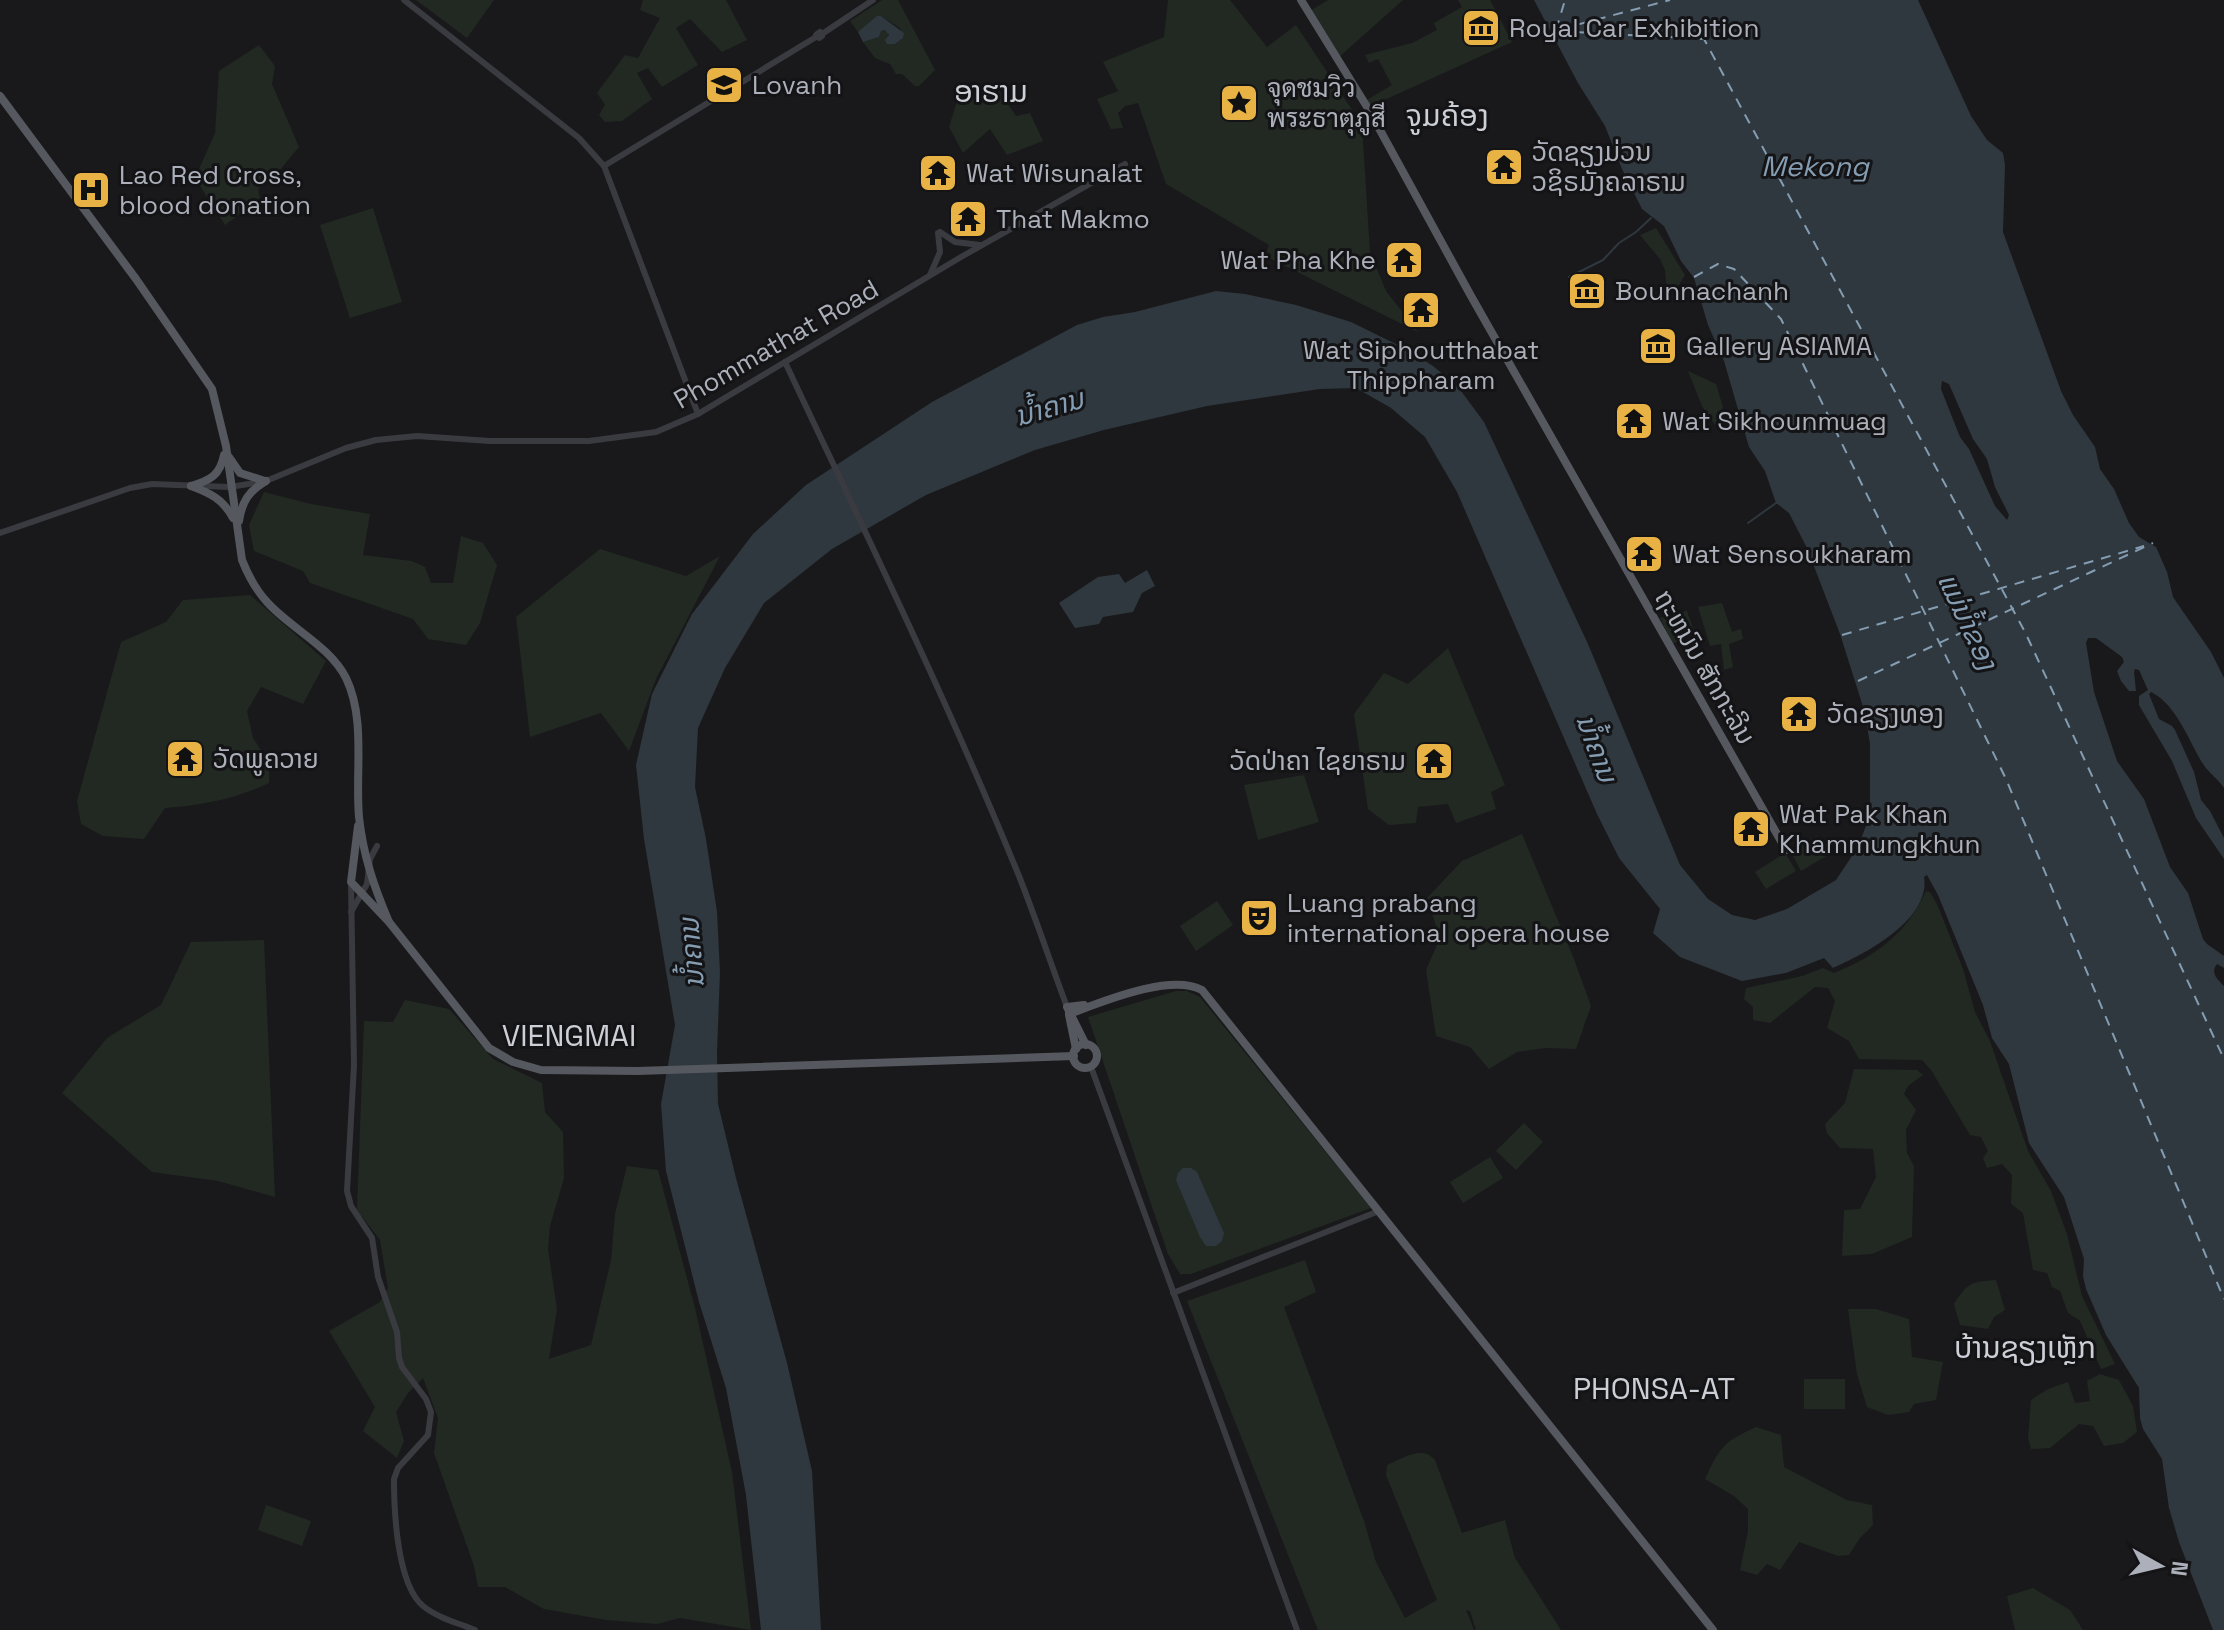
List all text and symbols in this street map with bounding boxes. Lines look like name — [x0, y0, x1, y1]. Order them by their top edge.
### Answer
museum icon: Royal Car Exhibition — [1460, 7, 1502, 49]
place label: Royal Car Exhibition — [1509, 11, 1759, 45]
school or university icon: Lovanh — [703, 64, 745, 106]
place label: Lovanh — [752, 68, 842, 102]
place label: จุดชมวิว พระธาตุภูสี — [1267, 71, 1386, 136]
district label: ອາຮາມ — [954, 72, 1028, 111]
place icon: จุดชมวิว พระธาตุภูสี — [1218, 82, 1260, 124]
district label: ຈູມຄ້ອງ — [1405, 96, 1489, 135]
place label: ວັດຊຽງມ່ວນ ວຊິຣມັງຄລາຣາມ — [1532, 135, 1686, 199]
temple icon: ວັດຊຽງມ່ວນ ວຊິຣມັງຄລາຣາມ — [1483, 146, 1525, 188]
water label: Mekong — [1761, 148, 1871, 184]
temple icon: Wat Wisunalat — [917, 152, 959, 194]
place label: Wat Wisunalat — [966, 156, 1143, 190]
place label: Lao Red Cross, blood donation — [119, 158, 311, 222]
hospital icon: Lao Red Cross, blood donation — [70, 169, 112, 211]
temple icon: That Makmo — [947, 198, 989, 240]
place label: That Makmo — [996, 202, 1150, 236]
temple icon: Wat Pha Khe — [1383, 239, 1425, 281]
place label: Wat Pha Khe — [1220, 243, 1376, 277]
museum icon: Bounnachanh — [1566, 270, 1608, 312]
street label: Phommathat Road — [667, 272, 885, 416]
place label: Bounnachanh — [1615, 274, 1789, 308]
temple icon: Wat Siphoutthabat Thippharam — [1400, 289, 1442, 331]
museum icon: Gallery ASIAMA — [1637, 325, 1679, 367]
place label: Gallery ASIAMA — [1686, 329, 1872, 363]
place label: Wat Siphoutthabat Thippharam — [1303, 333, 1539, 397]
water label: ນ້ຳຄານ — [1010, 378, 1089, 434]
temple icon: Wat Sikhounmuag — [1613, 400, 1655, 442]
place label: Wat Sikhounmuag — [1662, 404, 1887, 438]
temple icon: Wat Sensoukharam — [1623, 533, 1665, 575]
place label: Wat Sensoukharam — [1672, 537, 1912, 571]
water label: ແມ່ນ້ຳຂອງ — [1930, 566, 2009, 677]
street label: ຖະຫນົນ ສັກກະລິນ — [1647, 583, 1763, 751]
temple icon: ວັດຊຽງທອງ — [1778, 693, 1820, 735]
place label: ວັດຊຽງທອງ — [1827, 697, 1944, 731]
water label: ນ້ຳຄານ — [1568, 708, 1628, 789]
temple icon: ວັດພູຄວາຍ — [164, 738, 206, 780]
temple icon: ວັດປ່າຄາ ໄຊຍາຣາມ — [1413, 740, 1455, 782]
place label: ວັດພູຄວາຍ — [213, 742, 319, 776]
place label: ວັດປ່າຄາ ໄຊຍາຣາມ — [1230, 744, 1406, 778]
place label: Wat Pak Khan Khammungkhun — [1779, 797, 1980, 861]
temple icon: Wat Pak Khan Khammungkhun — [1730, 808, 1772, 850]
place label: Luang prabang international opera house — [1287, 886, 1610, 950]
theatre icon: Luang prabang international opera house — [1238, 897, 1280, 939]
water label: ນ້ຳຄານ — [668, 915, 712, 989]
district label: VIENGMAI — [502, 1016, 636, 1055]
district label: ບ້ານຊຽງເຫຼັກ — [1954, 1328, 2096, 1367]
district label: PHONSA-AT — [1573, 1369, 1735, 1408]
north arrow — [2120, 1526, 2200, 1606]
text: N — [2165, 1560, 2195, 1578]

